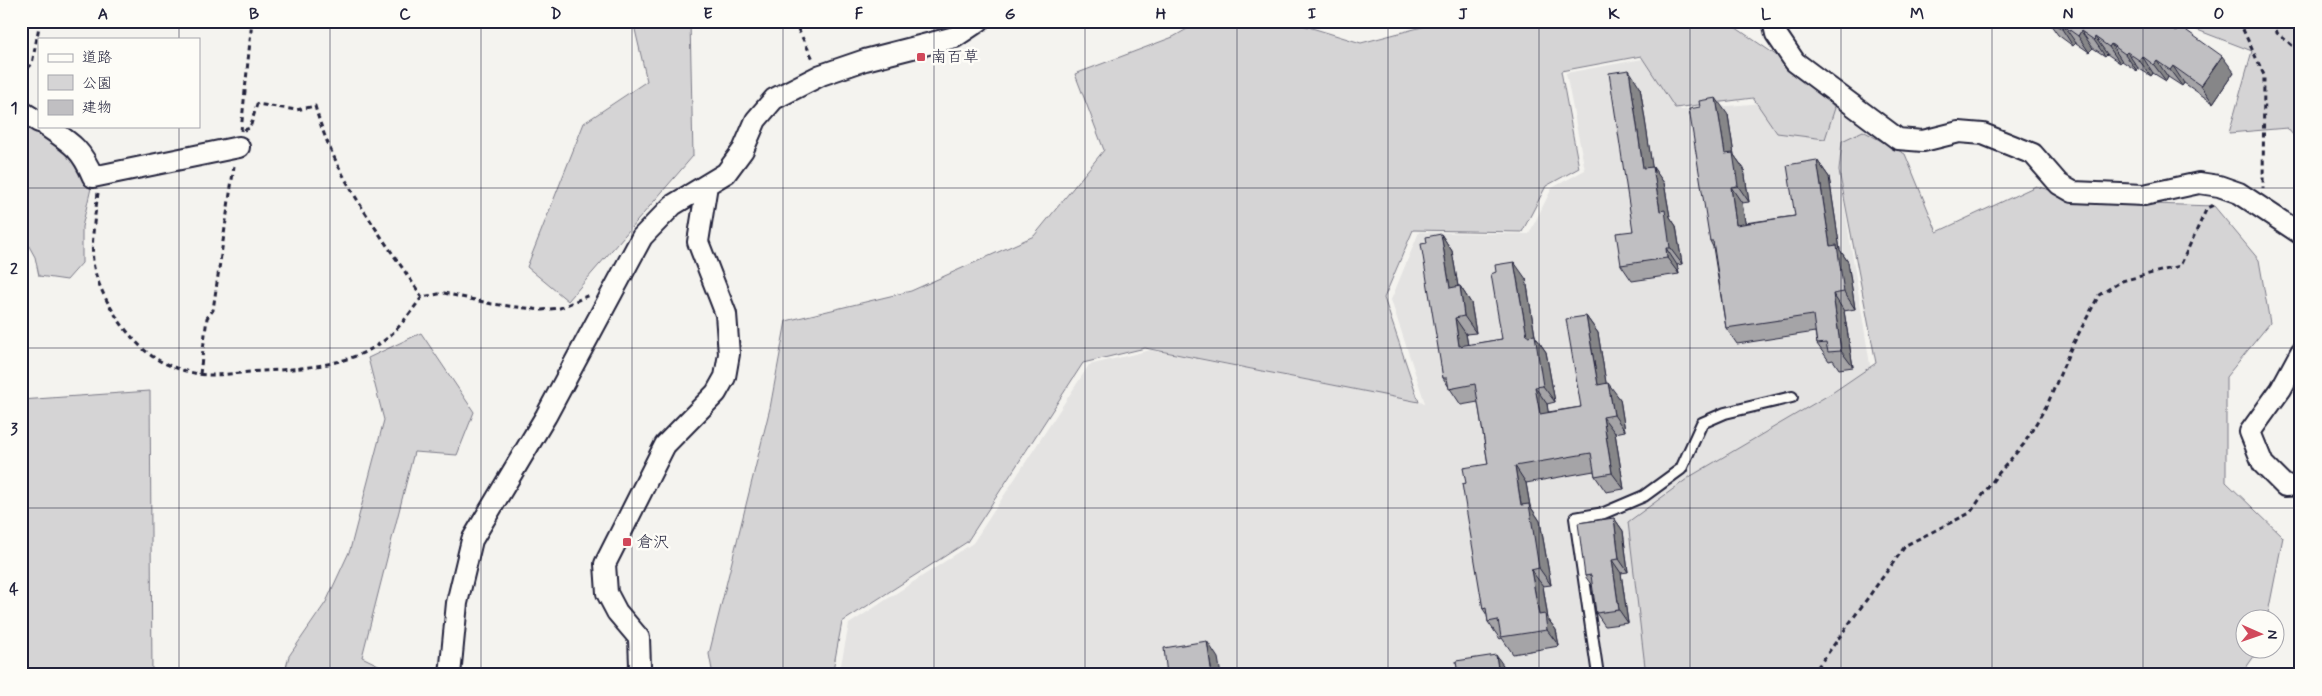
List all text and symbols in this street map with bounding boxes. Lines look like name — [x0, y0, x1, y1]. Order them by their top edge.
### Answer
text: A — [98, 4, 108, 25]
text: B — [249, 4, 259, 25]
text: C — [399, 4, 411, 25]
text: D — [550, 4, 562, 25]
text: E — [703, 4, 713, 25]
text: F — [855, 4, 864, 25]
text: G — [1005, 4, 1016, 25]
text: H — [1156, 4, 1167, 25]
text: I — [1308, 4, 1317, 25]
text: J — [1458, 4, 1468, 25]
text: K — [1608, 4, 1620, 25]
text: L — [1761, 4, 1772, 25]
text: M — [1910, 4, 1924, 25]
text: N — [2063, 4, 2073, 25]
text: O — [2214, 4, 2225, 25]
legend — [38, 38, 200, 128]
place label: 南百草 — [931, 47, 979, 68]
text: 道路 — [82, 48, 112, 68]
marker: 南百草 — [915, 51, 927, 63]
text: 公園 — [82, 74, 112, 94]
text: 1 — [10, 98, 18, 119]
text: 建物 — [82, 98, 112, 118]
text: 2 — [10, 259, 18, 280]
text: 3 — [10, 419, 18, 440]
place label: 倉沢 — [637, 532, 669, 553]
marker: 倉沢 — [621, 536, 633, 548]
text: 4 — [9, 579, 19, 600]
north arrow — [2234, 608, 2284, 658]
text: N — [2263, 629, 2281, 639]

